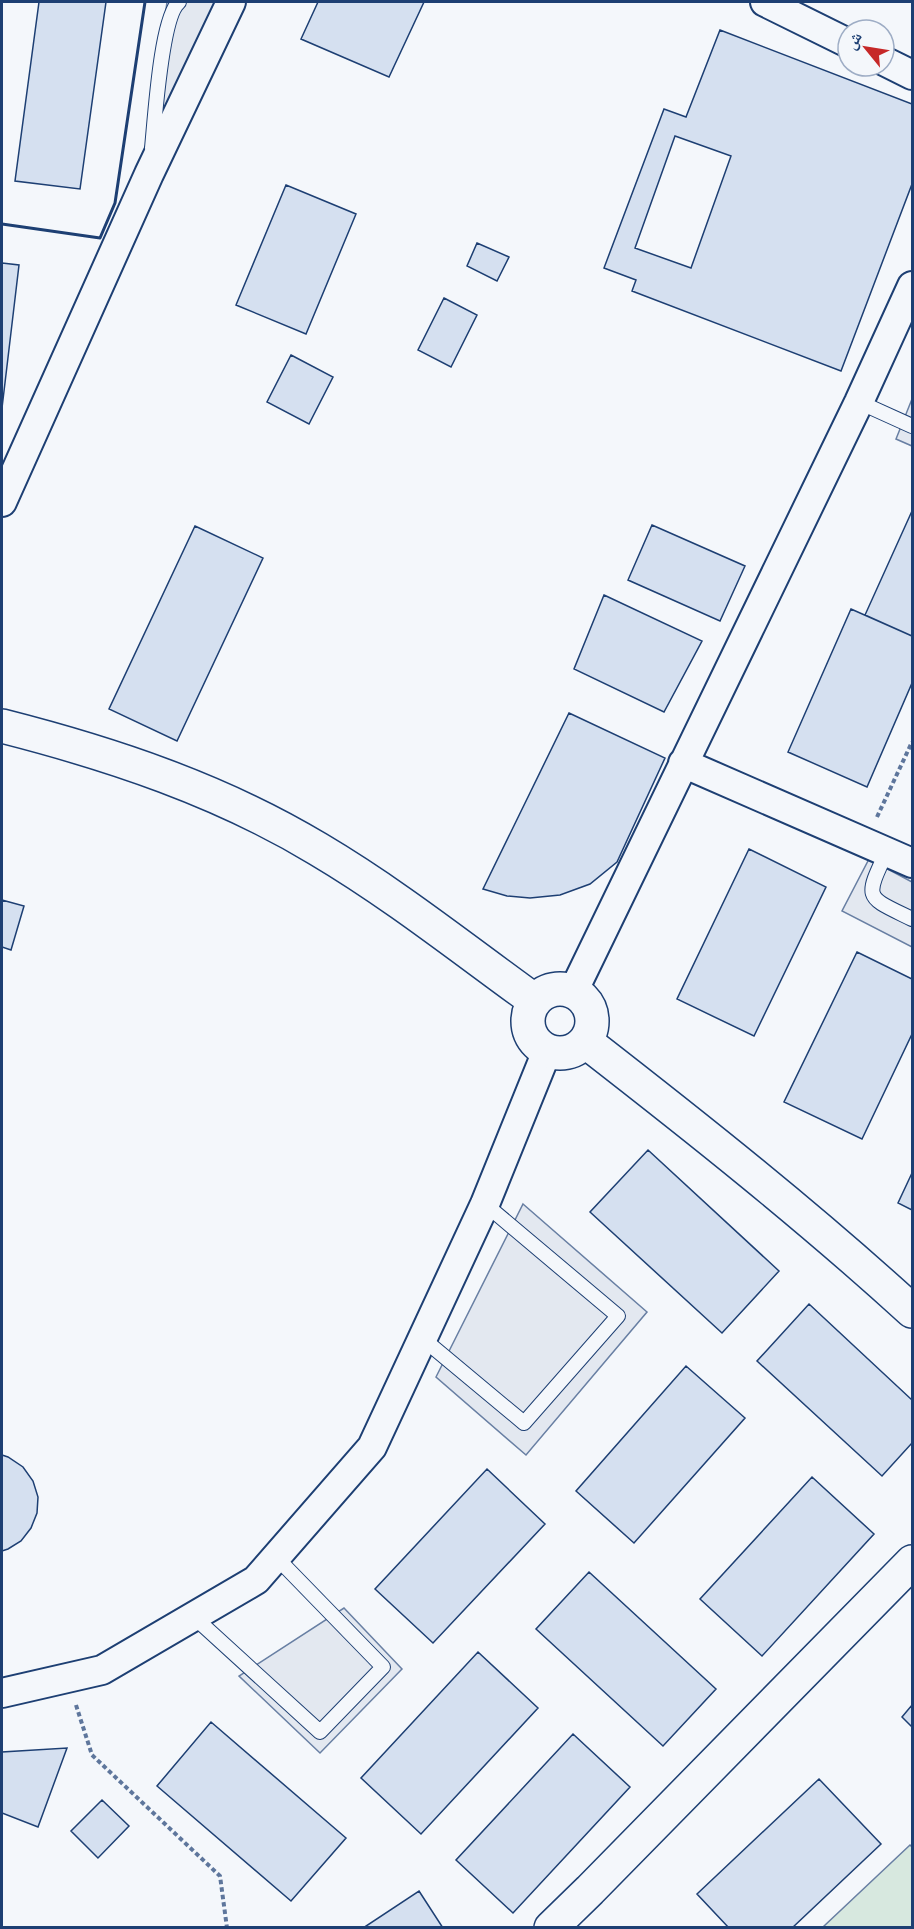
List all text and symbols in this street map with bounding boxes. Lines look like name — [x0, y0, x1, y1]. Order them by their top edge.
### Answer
north arrow — [836, 18, 896, 78]
text: ش — [839, 28, 867, 53]

